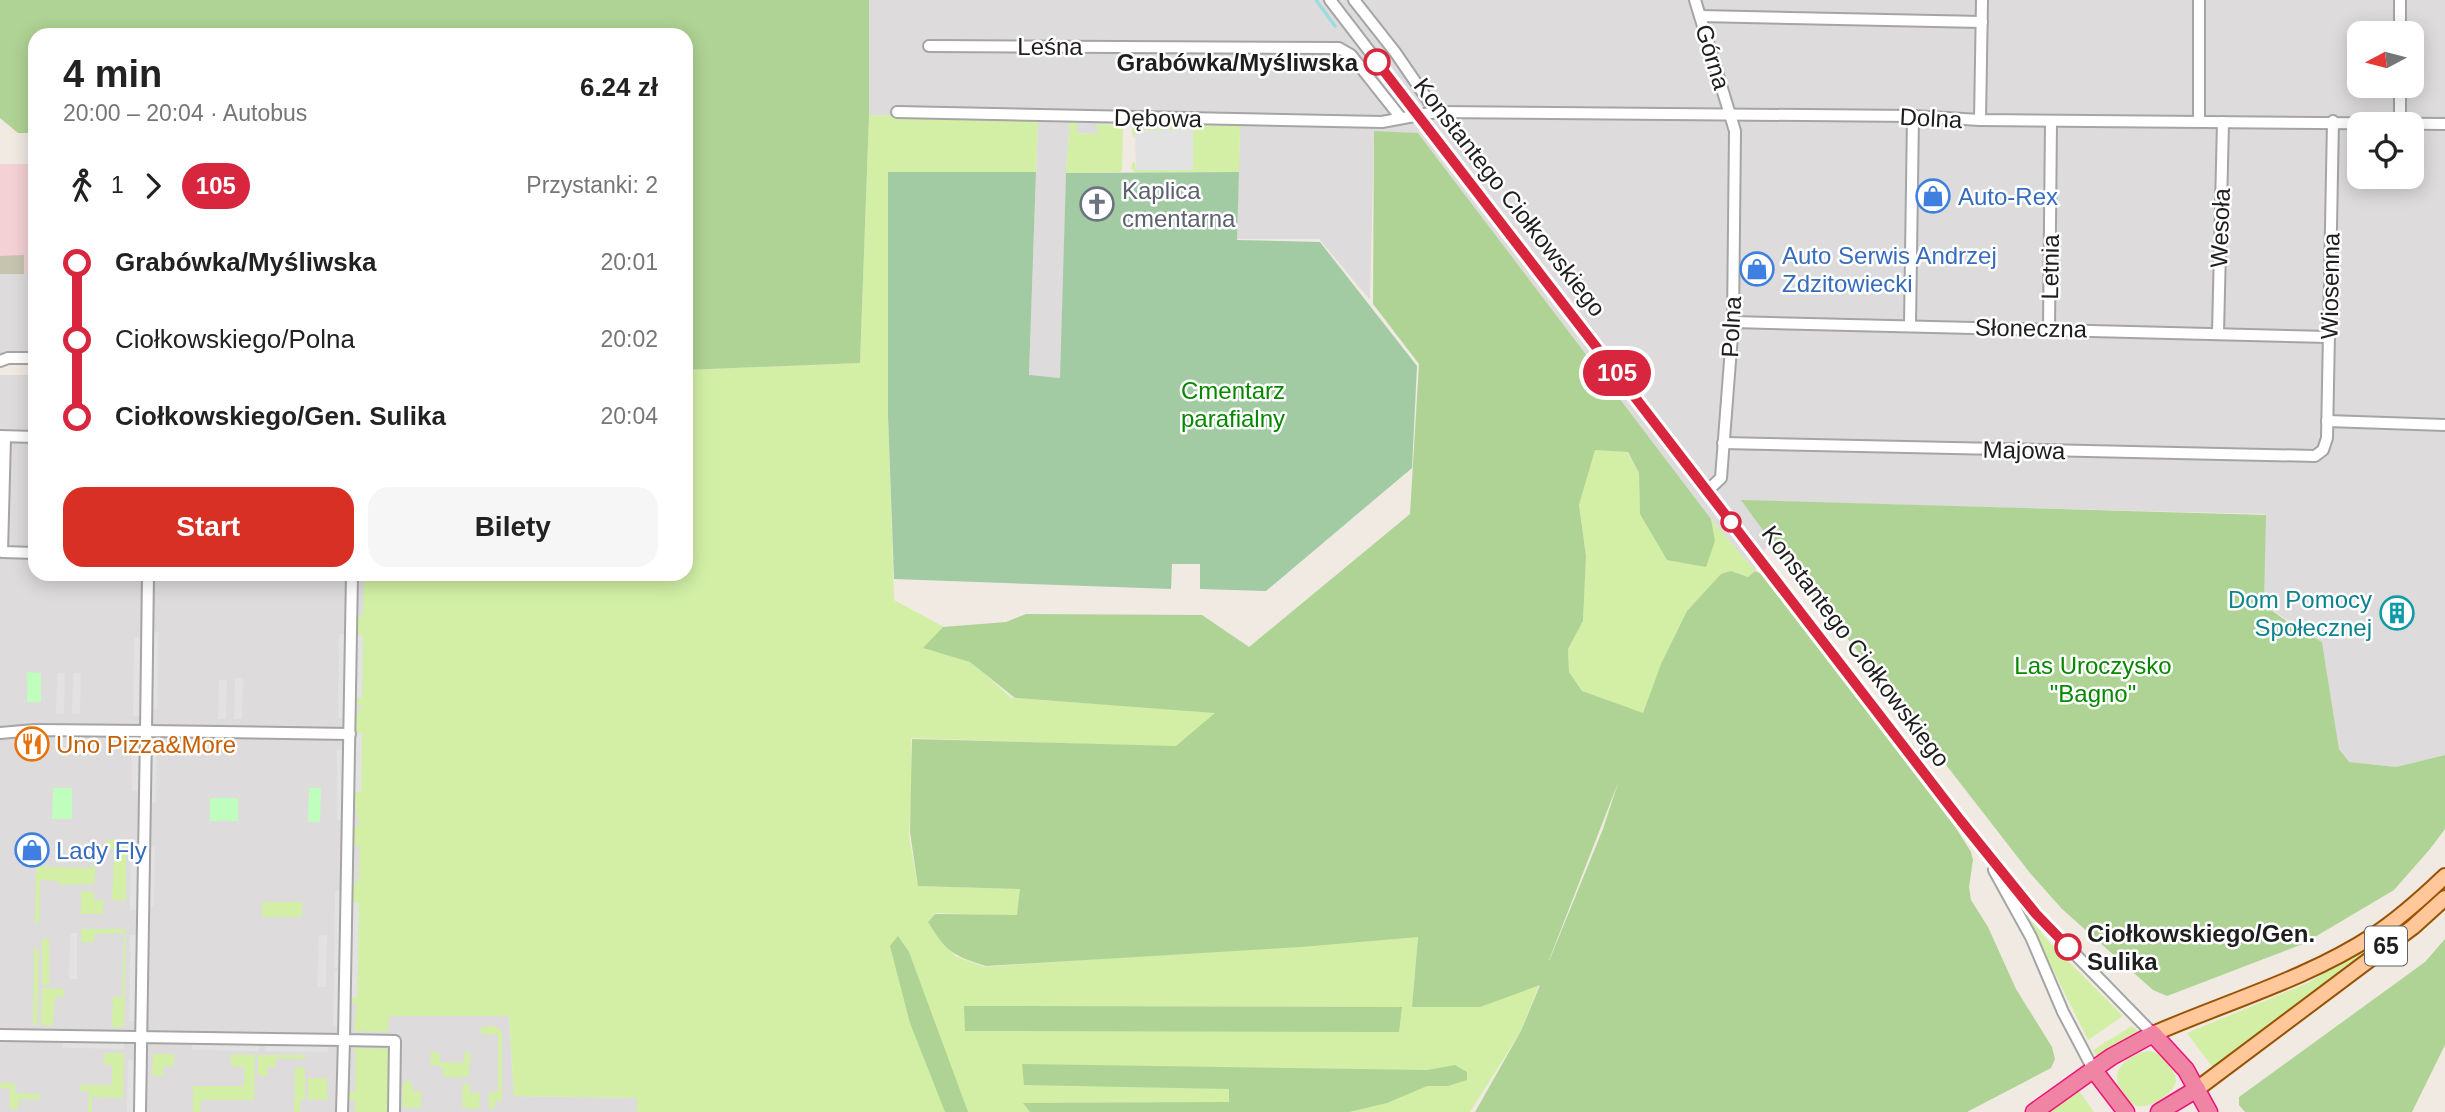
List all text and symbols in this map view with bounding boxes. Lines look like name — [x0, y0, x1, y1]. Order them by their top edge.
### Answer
street label: Górna — [1690, 21, 1736, 93]
north arrow — [2347, 21, 2424, 98]
map controls — [2347, 21, 2424, 189]
street label: Leśna — [1017, 33, 1083, 60]
place label: Grabówka/Myśliwska — [1117, 49, 1359, 76]
marker: Grabówka/Myśliwska — [1364, 49, 1390, 75]
text: 4 min — [63, 53, 162, 95]
text: 6.24 zł — [580, 72, 658, 102]
street label: Konstantego Ciołkowskiego — [1409, 73, 1611, 321]
text: 20:00 – 20:04 · Autobus — [63, 100, 307, 126]
street label: Dolna — [1899, 103, 1964, 133]
street label: Dębowa — [1114, 104, 1203, 132]
button: locate — [2347, 112, 2424, 189]
icon: walk — [63, 167, 101, 205]
icon: forward — [134, 167, 172, 205]
text: 1 — [111, 172, 124, 198]
text: 105 — [196, 172, 236, 199]
text: Przystanki: 2 — [526, 172, 658, 198]
place label: Kaplica cmentarna — [1122, 177, 1236, 232]
shop icon: Auto-Rex — [1914, 177, 1952, 215]
place label: Auto-Rex — [1958, 183, 2058, 210]
church icon: Kaplica cmentarna — [1078, 185, 1116, 223]
street label: Wesoła — [2205, 187, 2235, 268]
street label: Wiosenna — [2316, 232, 2344, 340]
street label: Letnia — [2036, 233, 2064, 300]
place label: Auto Serwis Andrzej Zdzitowiecki — [1782, 242, 1997, 297]
text: Grabówka/Myśliwska — [115, 247, 377, 277]
text: 20:01 — [600, 249, 658, 275]
shop icon: Auto Serwis Andrzej Zdzitowiecki — [1738, 250, 1776, 288]
street label: Polna — [1716, 295, 1746, 358]
street label: Słoneczna — [1975, 314, 2088, 342]
text: Ciołkowskiego/Polna — [115, 324, 355, 354]
text: 20:02 — [600, 326, 658, 352]
line badge: 105 — [1577, 350, 1657, 396]
text: 105 — [1597, 359, 1637, 386]
park label: Cmentarz parafialny — [1181, 377, 1285, 432]
text: Ciołkowskiego/Gen. Sulika — [115, 401, 446, 431]
text: 20:04 — [600, 403, 658, 429]
street label: Majowa — [1982, 436, 2066, 464]
button: Start — [63, 487, 354, 567]
button: Bilety — [368, 487, 658, 567]
unlabelled marker — [1721, 512, 1741, 532]
street label: Konstantego Ciołkowskiego — [1756, 520, 1956, 772]
place label: Dom Pomocy Społecznej — [2228, 586, 2372, 641]
building icon: Dom Pomocy Społecznej — [2378, 594, 2416, 632]
park label: Las Uroczysko "Bagno" — [2014, 652, 2172, 707]
restaurant icon: Uno Pizza&More — [13, 725, 51, 763]
place label: Uno Pizza&More — [56, 731, 236, 758]
shop icon: Lady Fly — [13, 831, 51, 869]
place label: Lady Fly — [56, 837, 147, 864]
place label: Ciołkowskiego/Gen. Sulika — [2087, 920, 2315, 975]
road number: 65 — [2365, 926, 2407, 965]
marker: Ciołkowskiego/Gen. Sulika — [2055, 934, 2081, 960]

